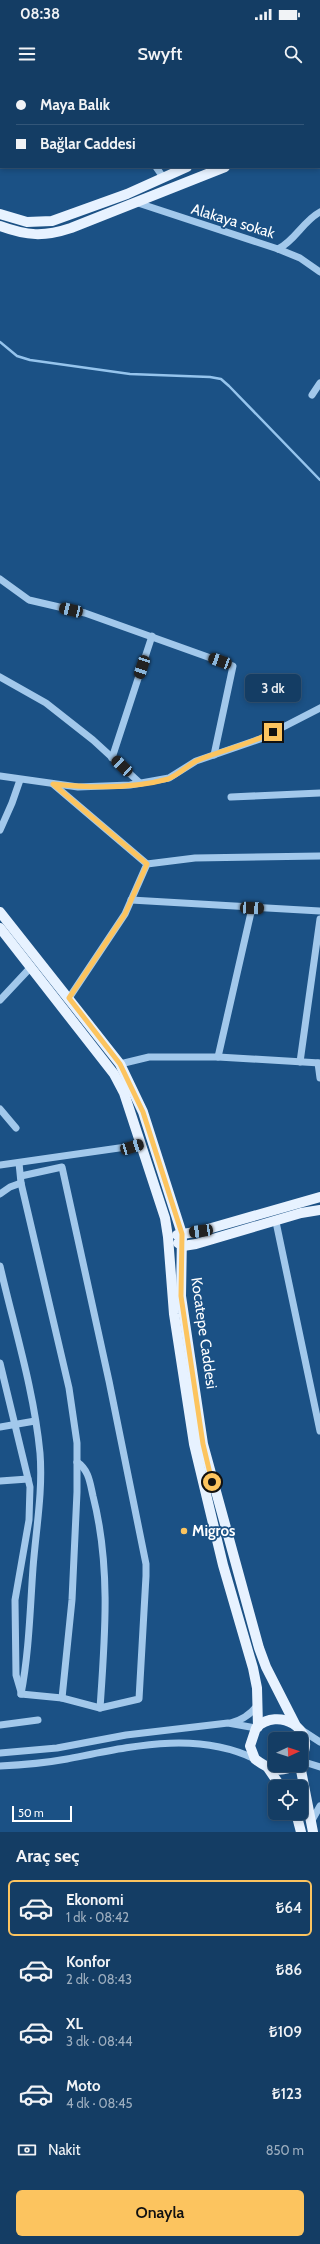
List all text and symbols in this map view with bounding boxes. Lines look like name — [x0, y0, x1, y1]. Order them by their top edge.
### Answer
text: 08:38 — [20, 5, 60, 23]
icon: menu — [16, 43, 38, 65]
text: Swyft — [137, 43, 183, 65]
icon: search — [282, 43, 304, 65]
text: Maya Balık — [40, 96, 110, 114]
text: Bağlar Caddesi — [40, 135, 136, 153]
street label: Alakaya sokak — [189, 200, 277, 242]
car — [58, 601, 84, 619]
car — [207, 651, 233, 671]
car — [133, 654, 151, 680]
callout: 3 dk — [245, 674, 301, 702]
text: 3 dk — [261, 680, 285, 696]
route end — [264, 723, 282, 741]
car — [109, 753, 135, 779]
car — [240, 901, 264, 915]
car — [119, 1138, 145, 1156]
car — [188, 1223, 214, 1239]
street label: Kocatepe Caddesi — [187, 1276, 221, 1390]
route start — [203, 1473, 221, 1491]
place label: Migros — [192, 1522, 235, 1540]
marker: Migros — [179, 1526, 189, 1536]
north arrow — [268, 1732, 308, 1772]
map controls — [268, 1732, 308, 1820]
button: locate — [268, 1780, 308, 1820]
scale bar — [12, 1804, 72, 1823]
text: 50 m — [18, 1806, 44, 1820]
text: Araç seç — [16, 1845, 79, 1867]
icon: car — [18, 1890, 54, 1926]
text: Ekonomi — [66, 1891, 124, 1909]
text: ₺64 — [276, 1899, 302, 1917]
text: 1 dk · 08:42 — [66, 1909, 129, 1925]
icon: car — [18, 1952, 54, 1988]
text: Konfor — [66, 1953, 110, 1971]
text: ₺86 — [276, 1961, 302, 1979]
text: 2 dk · 08:43 — [66, 1971, 132, 1987]
icon: car — [18, 2014, 54, 2050]
text: XL — [66, 2015, 83, 2033]
text: ₺109 — [269, 2023, 302, 2041]
text: 3 dk · 08:44 — [66, 2033, 133, 2049]
icon: car — [18, 2076, 54, 2112]
text: Moto — [66, 2077, 100, 2095]
text: ₺123 — [272, 2085, 302, 2103]
text: 4 dk · 08:45 — [66, 2095, 133, 2111]
icon: cash — [16, 2139, 38, 2161]
text: Nakit — [48, 2141, 81, 2159]
text: 850 m — [266, 2142, 304, 2158]
button: Onayla — [16, 2190, 304, 2236]

